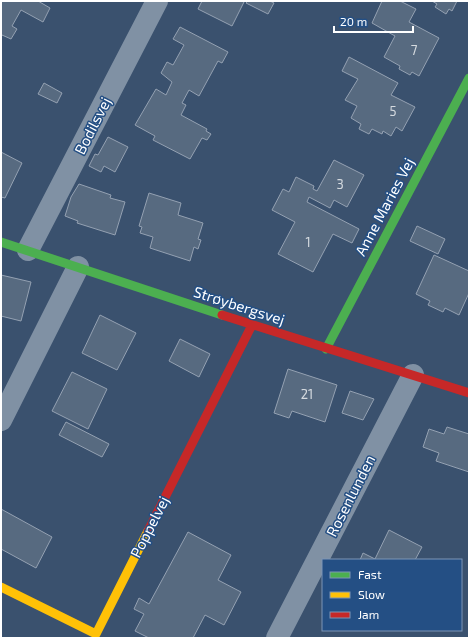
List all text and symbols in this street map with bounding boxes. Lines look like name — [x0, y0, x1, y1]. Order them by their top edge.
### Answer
scale bar — [334, 8, 413, 34]
text: 20 m — [340, 14, 367, 28]
house number: 7 — [411, 42, 418, 58]
street label: Bodilsvej — [70, 94, 115, 158]
house number: 5 — [390, 103, 397, 119]
street label: Anne Maries Vej — [351, 154, 418, 259]
house number: 3 — [336, 176, 344, 192]
house number: 1 — [305, 234, 311, 250]
street label: Strøybergsvej — [191, 282, 287, 329]
house number: 21 — [301, 386, 313, 402]
street label: Rosenlunden — [322, 452, 378, 539]
street label: Poppelvej — [126, 493, 173, 561]
legend — [322, 559, 462, 631]
text: Fast — [358, 567, 382, 581]
text: Slow — [358, 587, 385, 601]
text: Jam — [358, 607, 379, 621]

